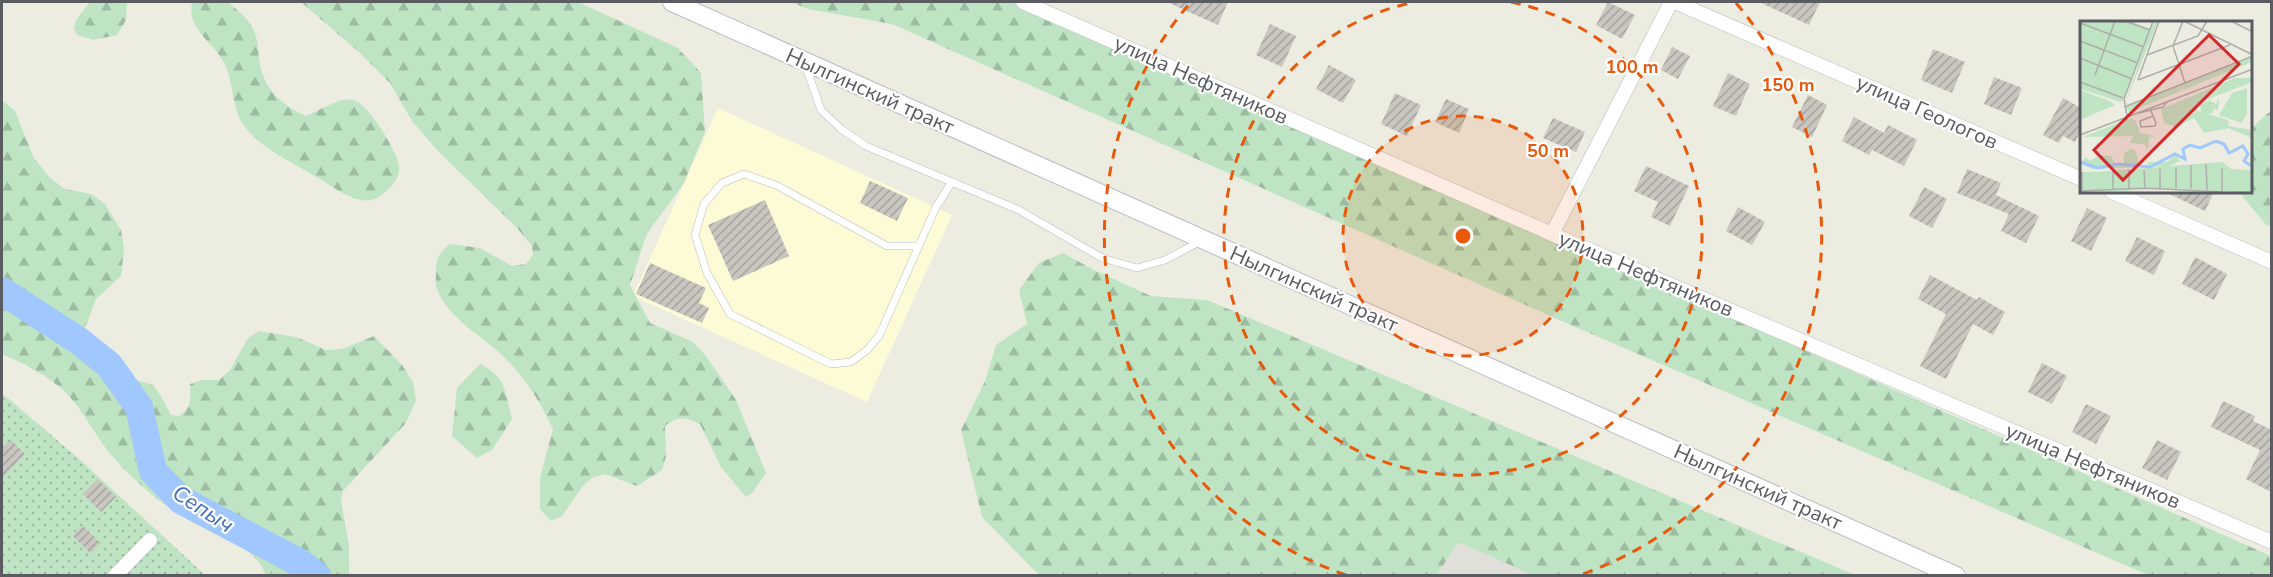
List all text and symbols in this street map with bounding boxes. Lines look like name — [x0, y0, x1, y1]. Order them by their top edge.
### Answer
inset map — [2080, 21, 2252, 194]
street label: улица Нефтяников — [1110, 29, 1292, 131]
street label: Нылгинский тракт — [781, 41, 959, 141]
text: 100 m — [1605, 55, 1659, 79]
street label: улица Геологов — [1852, 68, 2002, 156]
text: 150 m — [1761, 73, 1815, 97]
text: 50 m — [1527, 139, 1569, 163]
street label: улица Нефтяников — [1554, 224, 1738, 324]
centre of rings — [1453, 226, 1473, 246]
street label: Нылгинский тракт — [1225, 239, 1403, 339]
street label: улица Нефтяников — [2001, 416, 2185, 516]
street label: Нылгинский тракт — [1669, 437, 1847, 537]
water label: Сепыч — [166, 478, 240, 540]

